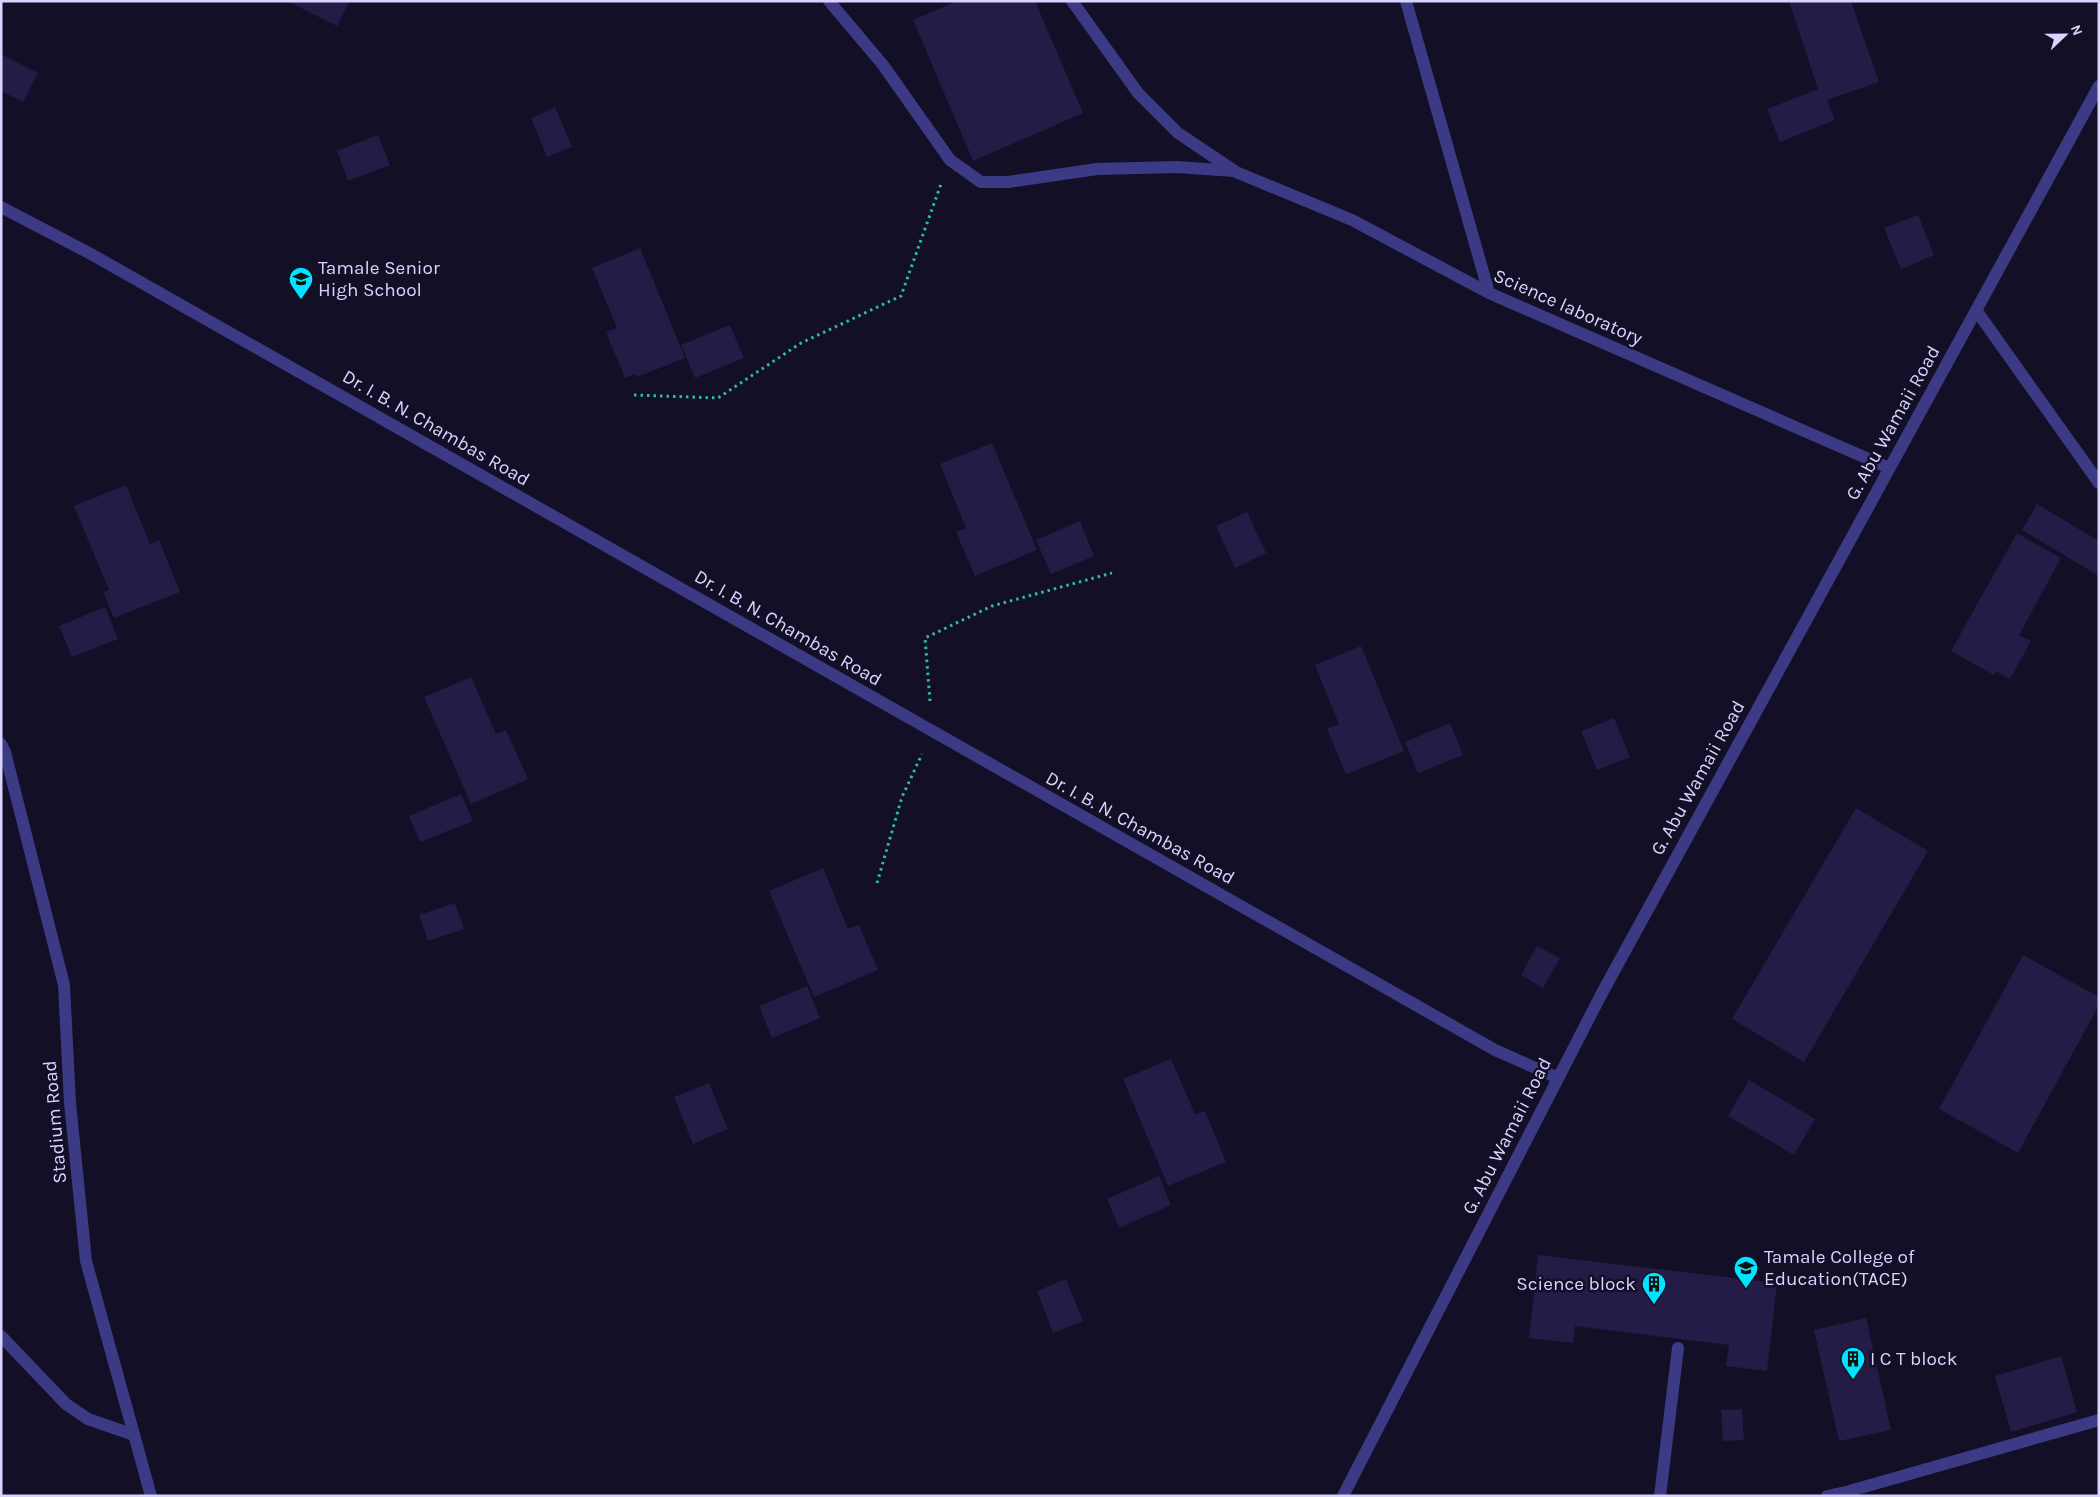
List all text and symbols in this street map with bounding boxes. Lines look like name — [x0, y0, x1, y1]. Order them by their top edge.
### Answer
north arrow — [2040, 10, 2090, 60]
text: N — [2067, 22, 2086, 38]
place label: Tamale Senior High School — [318, 257, 440, 301]
street label: Science laboratory — [1490, 264, 1646, 350]
school or university icon: Tamale Senior High School — [288, 266, 314, 300]
street label: G. Abu Wamaii Road — [1841, 342, 1945, 504]
street label: Dr. I. B. N. Chambas Road — [339, 365, 533, 491]
street label: Dr. I. B. N. Chambas Road — [691, 565, 885, 691]
street label: G. Abu Wamaii Road — [1646, 697, 1750, 859]
street label: Dr. I. B. N. Chambas Road — [1042, 767, 1238, 889]
street label: G. Abu Wamaii Road — [1458, 1054, 1556, 1218]
street label: Stadium Road — [39, 1060, 71, 1184]
place label: Tamale College of Education(TACE) — [1764, 1246, 1915, 1290]
school or university icon: Tamale College of Education(TACE) — [1733, 1255, 1759, 1289]
building icon: Science block — [1641, 1271, 1667, 1305]
place label: Science block — [1516, 1273, 1636, 1295]
building icon: I C T block — [1840, 1346, 1866, 1380]
place label: I C T block — [1870, 1348, 1958, 1370]

